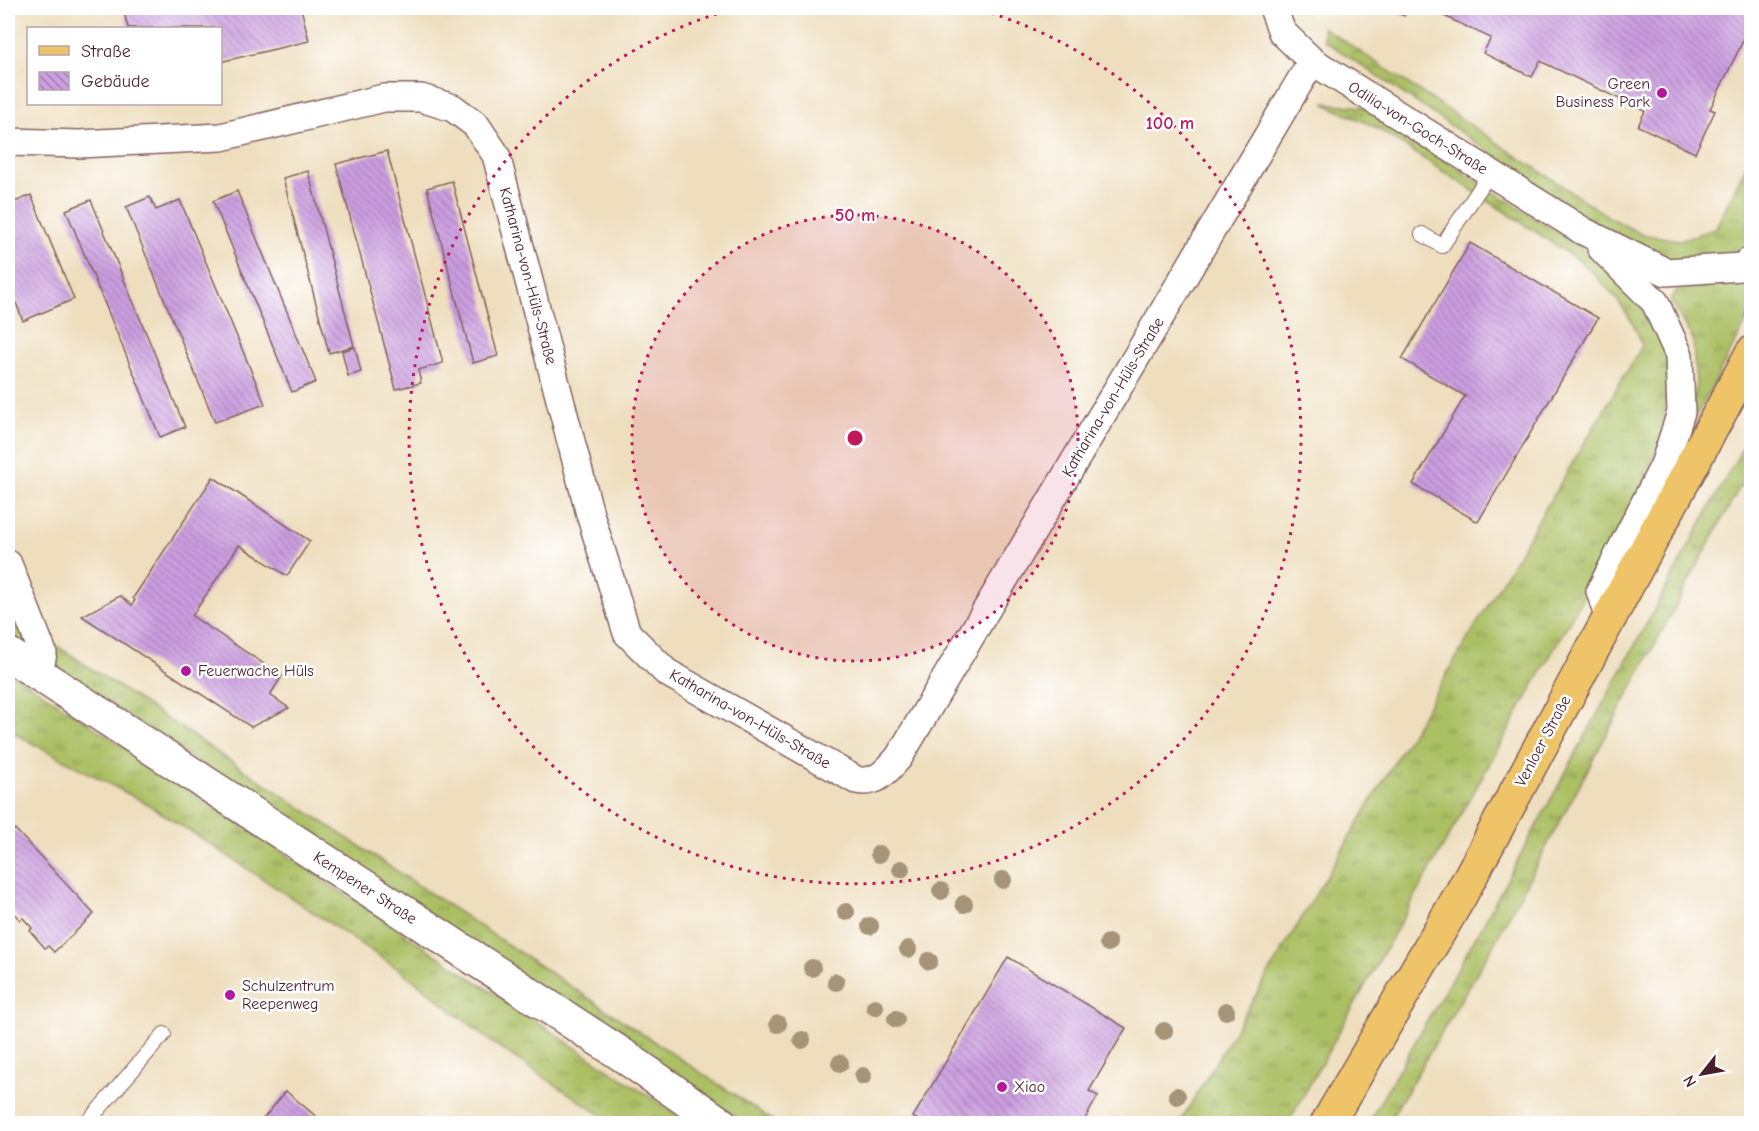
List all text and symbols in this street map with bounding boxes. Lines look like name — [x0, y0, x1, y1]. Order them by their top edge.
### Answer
legend — [27, 27, 222, 105]
text: Straße — [81, 41, 131, 62]
text: Gebäude — [81, 71, 150, 92]
place label: Green Business Park — [1555, 75, 1650, 111]
street label: Odilia-von-Goch-Straße — [1345, 78, 1491, 178]
marker: Green Business Park — [1655, 86, 1669, 100]
text: 100 m — [1146, 113, 1194, 134]
street label: Katharina-von-Hüls-Straße — [496, 185, 560, 367]
text: 50 m — [835, 205, 875, 226]
street label: Katharina-von-Hüls-Straße — [1058, 314, 1168, 480]
centre of rings — [845, 428, 865, 448]
place label: Feuerwache Hüls — [198, 662, 314, 680]
marker: Feuerwache Hüls — [179, 664, 193, 678]
street label: Katharina-von-Hüls-Straße — [666, 666, 834, 772]
street label: Venloer Straße — [1512, 692, 1574, 790]
street label: Kempener Straße — [310, 848, 420, 928]
place label: Schulzentrum Reepenweg — [242, 977, 335, 1013]
marker: Schulzentrum Reepenweg — [223, 988, 237, 1002]
north arrow — [1672, 1044, 1732, 1104]
text: N — [1680, 1072, 1700, 1090]
place label: Xiao — [1014, 1078, 1045, 1096]
marker: Xiao — [995, 1080, 1009, 1094]

